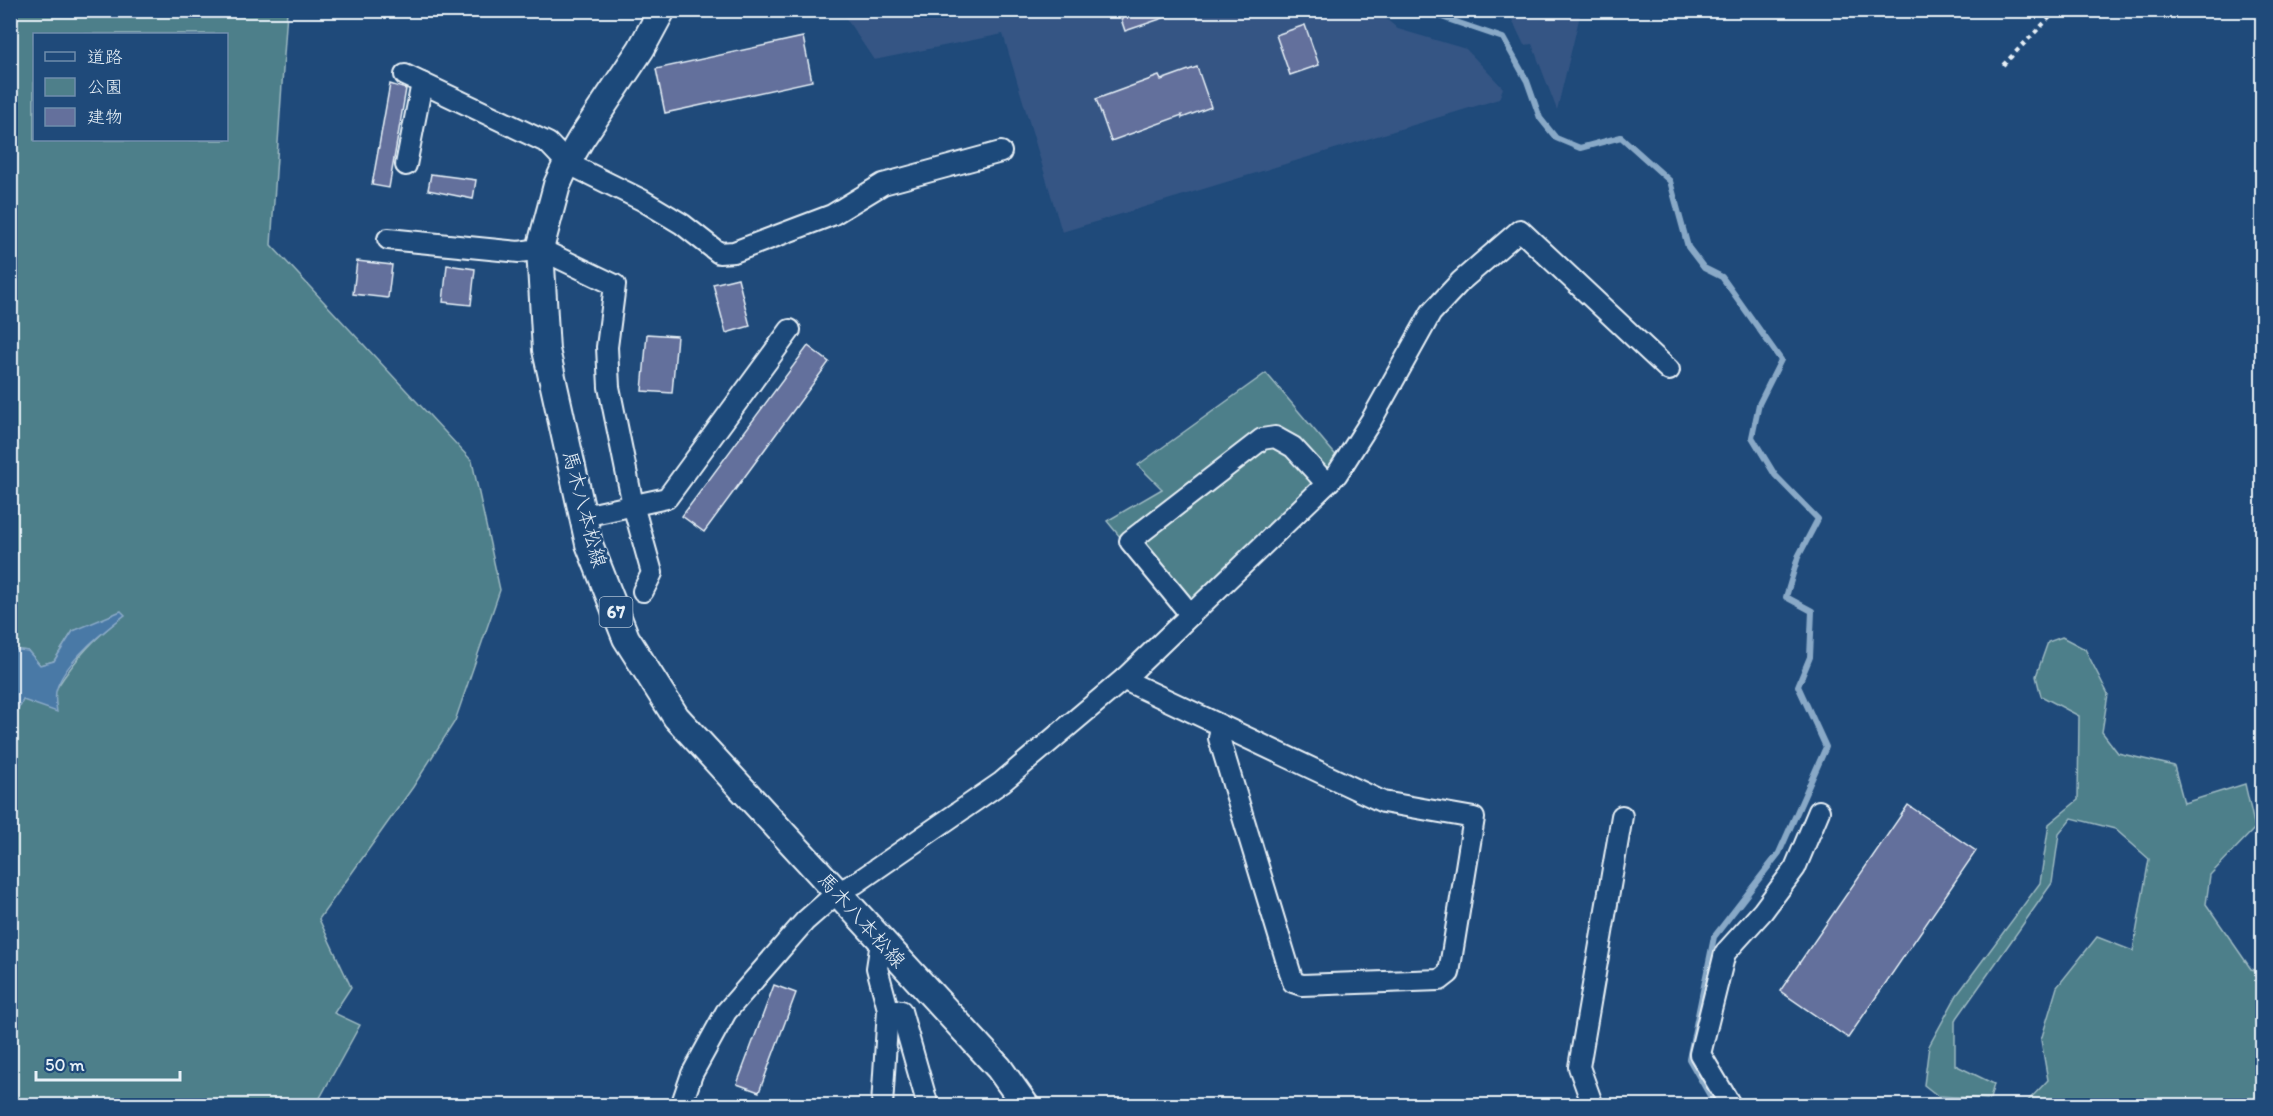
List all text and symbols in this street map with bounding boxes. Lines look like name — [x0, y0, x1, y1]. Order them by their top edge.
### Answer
legend — [33, 33, 228, 141]
text: 道路 — [87, 46, 123, 68]
text: 公園 — [87, 76, 123, 98]
text: 建物 — [87, 106, 123, 128]
street label: 馬木八本松線 — [558, 448, 612, 570]
road number: 67 — [600, 597, 632, 627]
street label: 馬木八本松線 — [813, 867, 911, 973]
scale bar — [36, 1044, 180, 1082]
text: 50 m — [45, 1054, 85, 1076]

